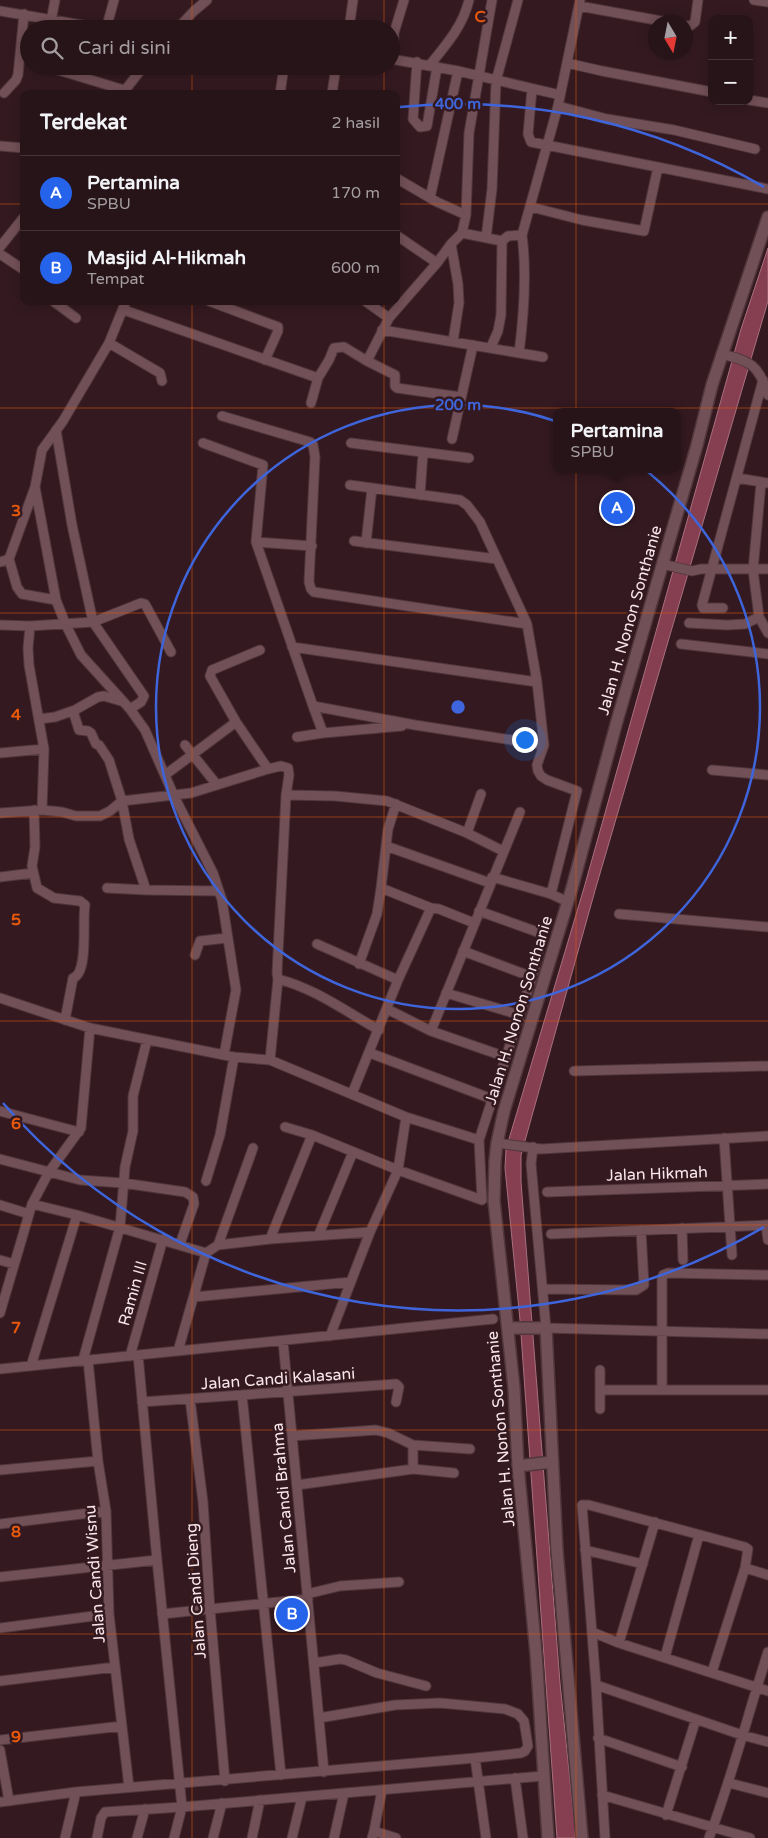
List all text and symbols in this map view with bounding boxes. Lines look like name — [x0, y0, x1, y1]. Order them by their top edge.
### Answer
text: C — [474, 7, 486, 27]
north arrow — [648, 15, 693, 60]
map controls — [708, 15, 753, 105]
button: + — [708, 15, 753, 60]
search box — [20, 20, 400, 75]
icon: search — [38, 34, 66, 62]
text: Cari di sini — [78, 37, 171, 59]
button: − — [708, 60, 753, 105]
text: 400 m — [435, 95, 481, 113]
text: Terdekat — [40, 110, 127, 135]
text: 2 hasil — [331, 113, 380, 133]
text: Pertamina — [87, 172, 180, 194]
text: A — [50, 183, 62, 203]
text: 170 m — [331, 183, 380, 203]
text: SPBU — [87, 194, 131, 214]
text: Masjid Al-Hikmah — [87, 247, 246, 269]
text: B — [50, 258, 62, 278]
text: 600 m — [331, 258, 380, 278]
text: Tempat — [87, 269, 144, 289]
text: 200 m — [435, 396, 481, 414]
popup — [553, 408, 681, 473]
text: Pertamina — [571, 420, 663, 442]
text: SPBU — [571, 442, 614, 462]
pin: A — [601, 489, 633, 527]
text: 3 — [11, 501, 21, 521]
street label: Jalan H. Nonon Sonthanie — [593, 523, 667, 717]
centre of rings — [449, 698, 467, 716]
text: 4 — [11, 705, 21, 725]
your location — [512, 727, 538, 753]
text: 5 — [11, 910, 21, 930]
street label: Jalan H. Nonon Sonthanie — [481, 914, 557, 1107]
text: 6 — [11, 1114, 21, 1134]
street label: Jalan Hikmah — [606, 1162, 708, 1186]
street label: Ramin III — [114, 1258, 152, 1328]
text: 7 — [11, 1318, 21, 1338]
street label: Jalan H. Nonon Sonthanie — [482, 1330, 520, 1528]
street label: Jalan Candi Kalasani — [200, 1364, 356, 1394]
street label: Jalan Candi Brahma — [267, 1422, 301, 1574]
street label: Jalan Candi Wisnu — [80, 1504, 110, 1644]
text: 8 — [11, 1522, 21, 1542]
street label: Jalan Candi Dieng — [181, 1522, 211, 1660]
pin: B — [276, 1595, 308, 1633]
text: 9 — [11, 1727, 21, 1747]

